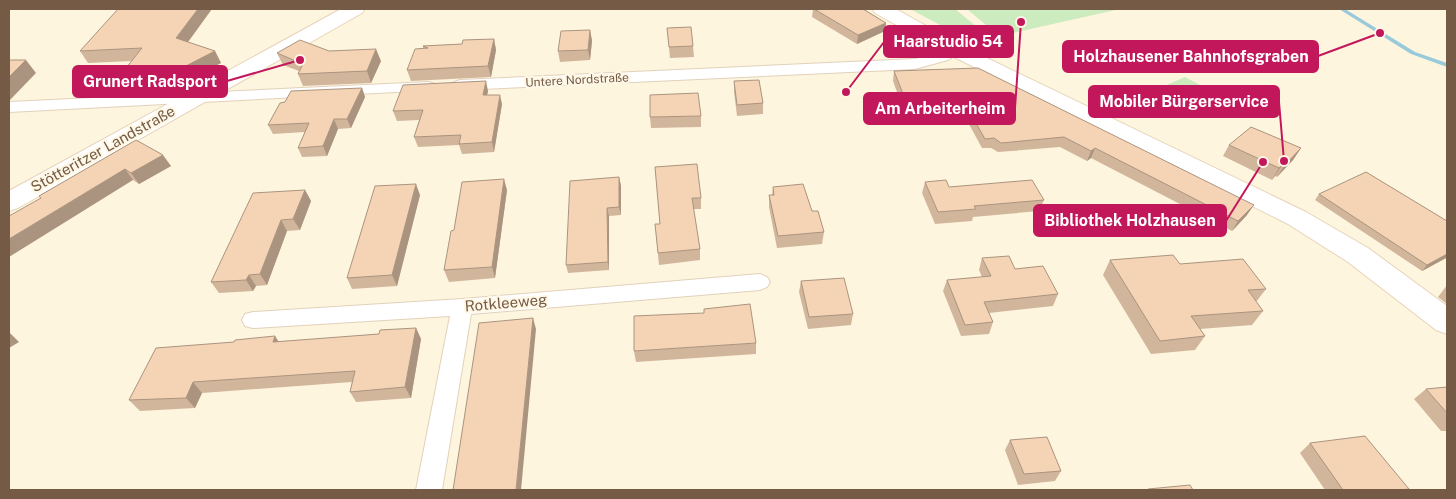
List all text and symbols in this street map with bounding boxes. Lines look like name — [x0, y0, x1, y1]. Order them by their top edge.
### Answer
callout: Haarstudio 54 — [884, 26, 1013, 57]
text: Haarstudio 54 — [893, 32, 1003, 51]
callout: Holzhausener Bahnhofsgraben — [1063, 41, 1318, 72]
text: Holzhausener Bahnhofsgraben — [1073, 47, 1309, 66]
callout: Grunert Radsport — [73, 66, 227, 97]
street label: Untere Nordstraße — [525, 70, 629, 90]
text: Grunert Radsport — [83, 72, 217, 91]
callout: Mobiler Bürgerservice — [1089, 86, 1279, 117]
text: Mobiler Bürgerservice — [1099, 92, 1269, 111]
callout: Am Arbeiterheim — [864, 93, 1015, 124]
text: Am Arbeiterheim — [875, 99, 1005, 118]
street label: Stötteritzer Landstraße — [28, 102, 178, 195]
callout: Bibliothek Holzhausen — [1034, 205, 1226, 236]
text: Bibliothek Holzhausen — [1044, 211, 1216, 230]
street label: Rotkleeweg — [464, 290, 548, 315]

